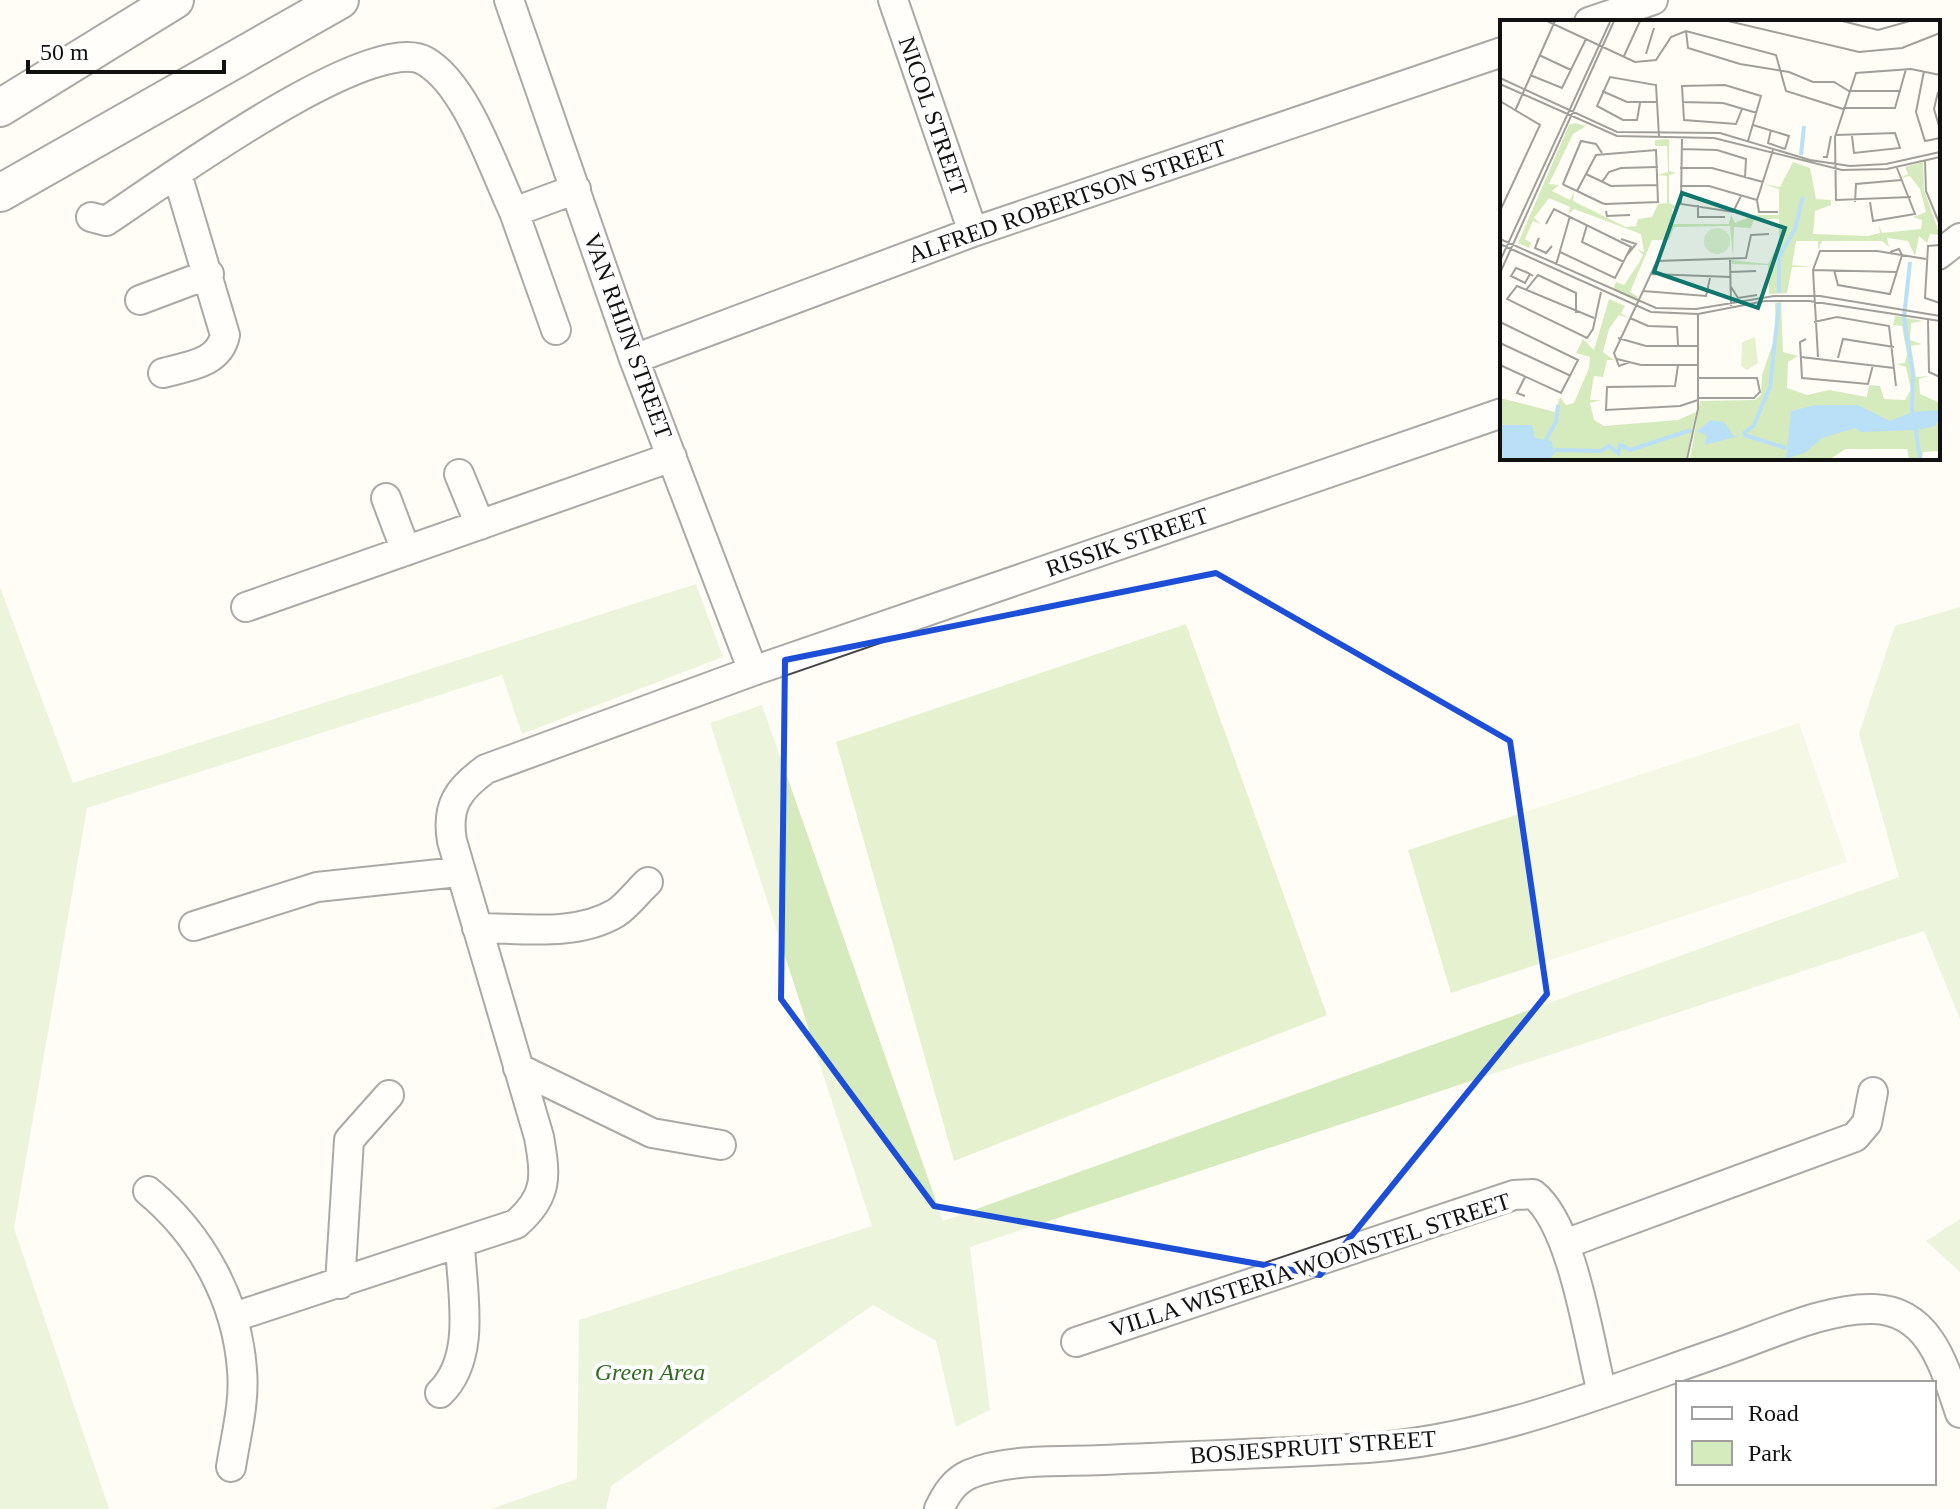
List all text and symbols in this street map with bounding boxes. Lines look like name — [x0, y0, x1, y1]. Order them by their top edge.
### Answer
inset map — [1500, 20, 1940, 460]
scale bar — [28, 24, 224, 74]
street label: NICOL STREET — [894, 33, 972, 199]
text: 50 m — [40, 39, 89, 65]
street label: ALFRED ROBERTSON STREET — [905, 134, 1230, 268]
street label: VAN RHIJN STREET — [579, 230, 677, 443]
street label: RISSIK STREET — [1042, 502, 1212, 582]
street label: VILLA WISTERIA WOONSTEL STREET — [1106, 1188, 1514, 1342]
park label: Green Area — [595, 1359, 705, 1385]
legend — [1676, 1381, 1936, 1485]
text: Road — [1748, 1400, 1799, 1426]
street label: BOSJESPRUIT STREET — [1189, 1425, 1437, 1469]
text: Park — [1748, 1440, 1792, 1466]

